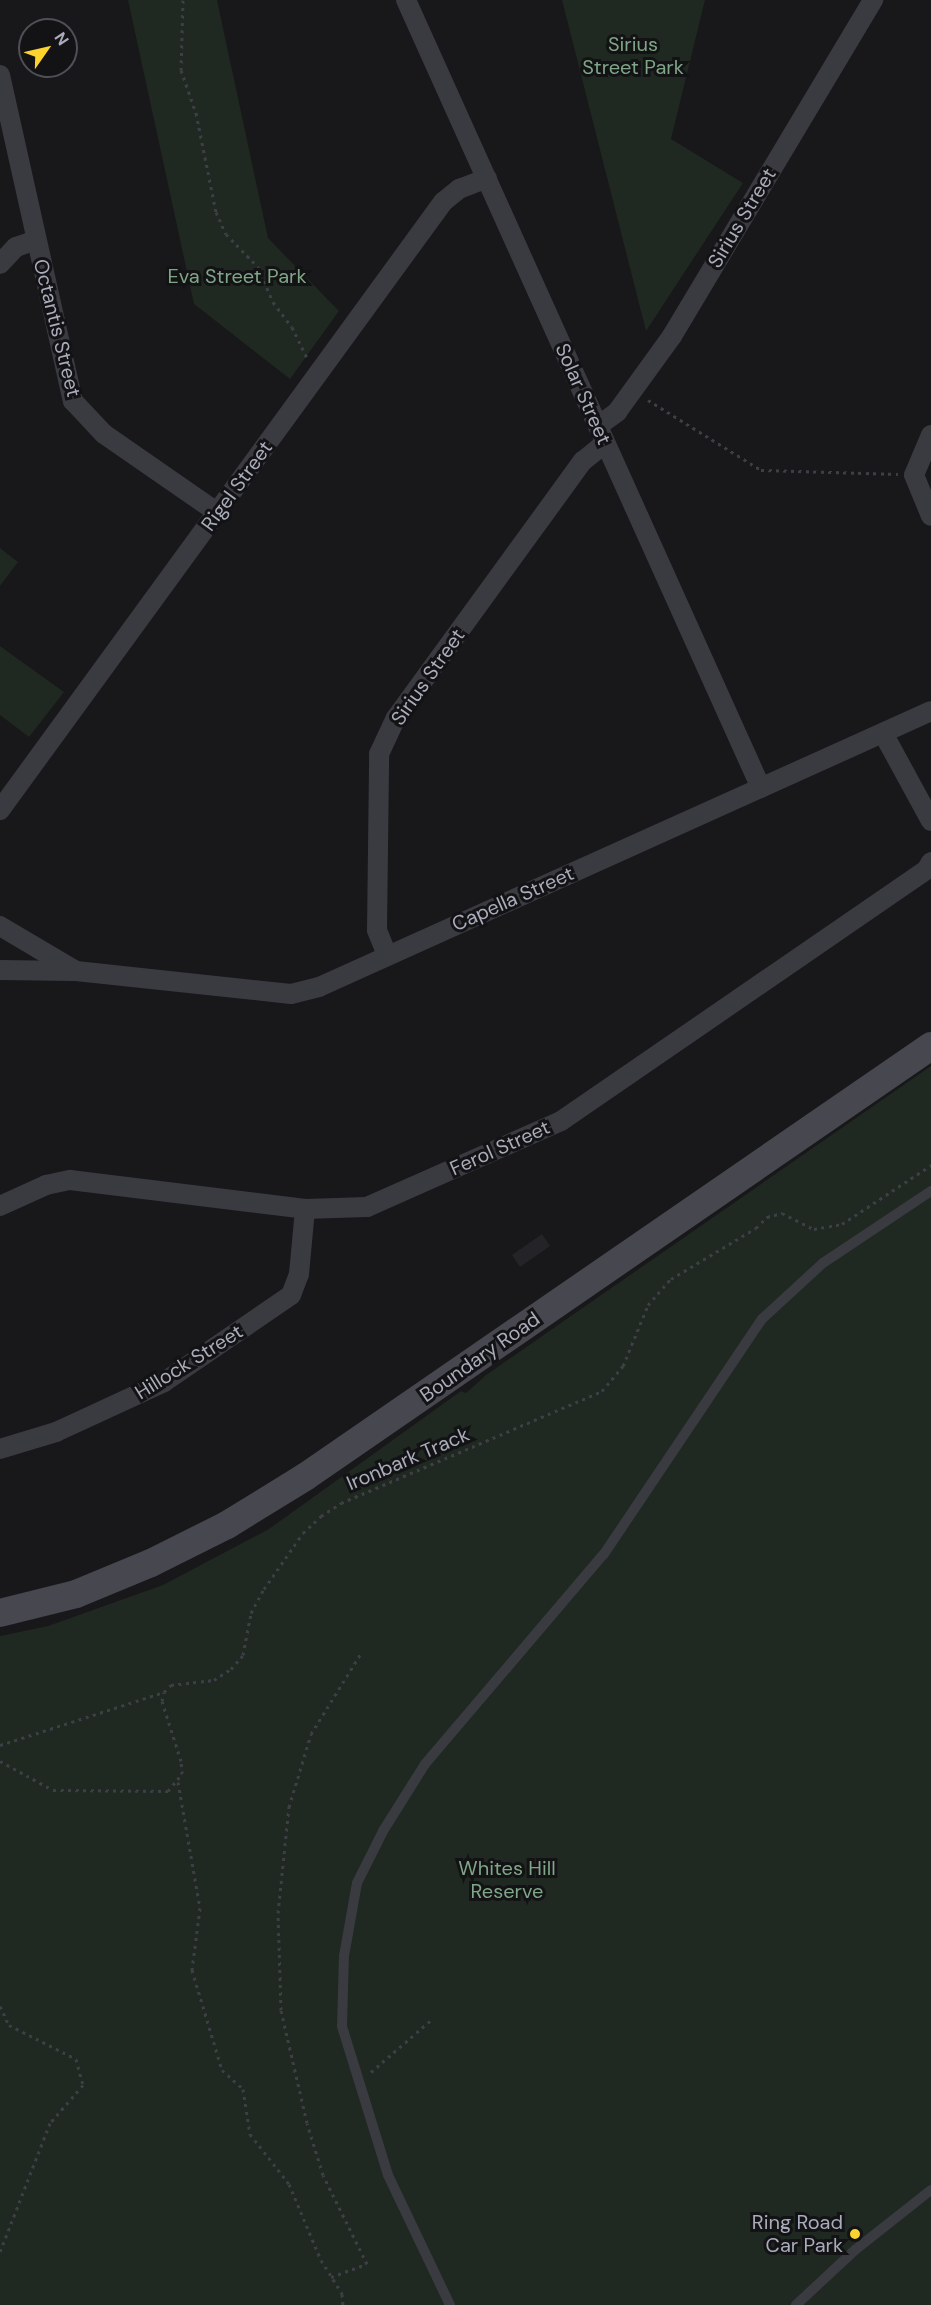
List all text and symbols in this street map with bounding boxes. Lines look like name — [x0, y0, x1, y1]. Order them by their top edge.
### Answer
north arrow — [18, 18, 78, 78]
text: N — [50, 28, 74, 49]
park label: Sirius Street Park — [582, 33, 684, 80]
street label: Sirius Street — [703, 164, 781, 272]
street label: Octantis Street — [28, 256, 86, 400]
park label: Eva Street Park — [167, 264, 307, 288]
street label: Solar Street — [550, 340, 616, 448]
street label: Rigel Street — [196, 436, 278, 536]
street label: Sirius Street — [386, 624, 470, 730]
street label: Capella Street — [448, 861, 578, 937]
street label: Ferol Street — [446, 1115, 554, 1181]
street label: Boundary Road — [415, 1307, 545, 1407]
street label: Hillock Street — [131, 1319, 247, 1405]
street label: Ironbark Track — [343, 1422, 473, 1496]
park label: Whites Hill Reserve — [458, 1857, 556, 1904]
place label: Ring Road Car Park — [752, 2210, 843, 2257]
marker: Ring Road Car Park — [848, 2227, 862, 2241]

